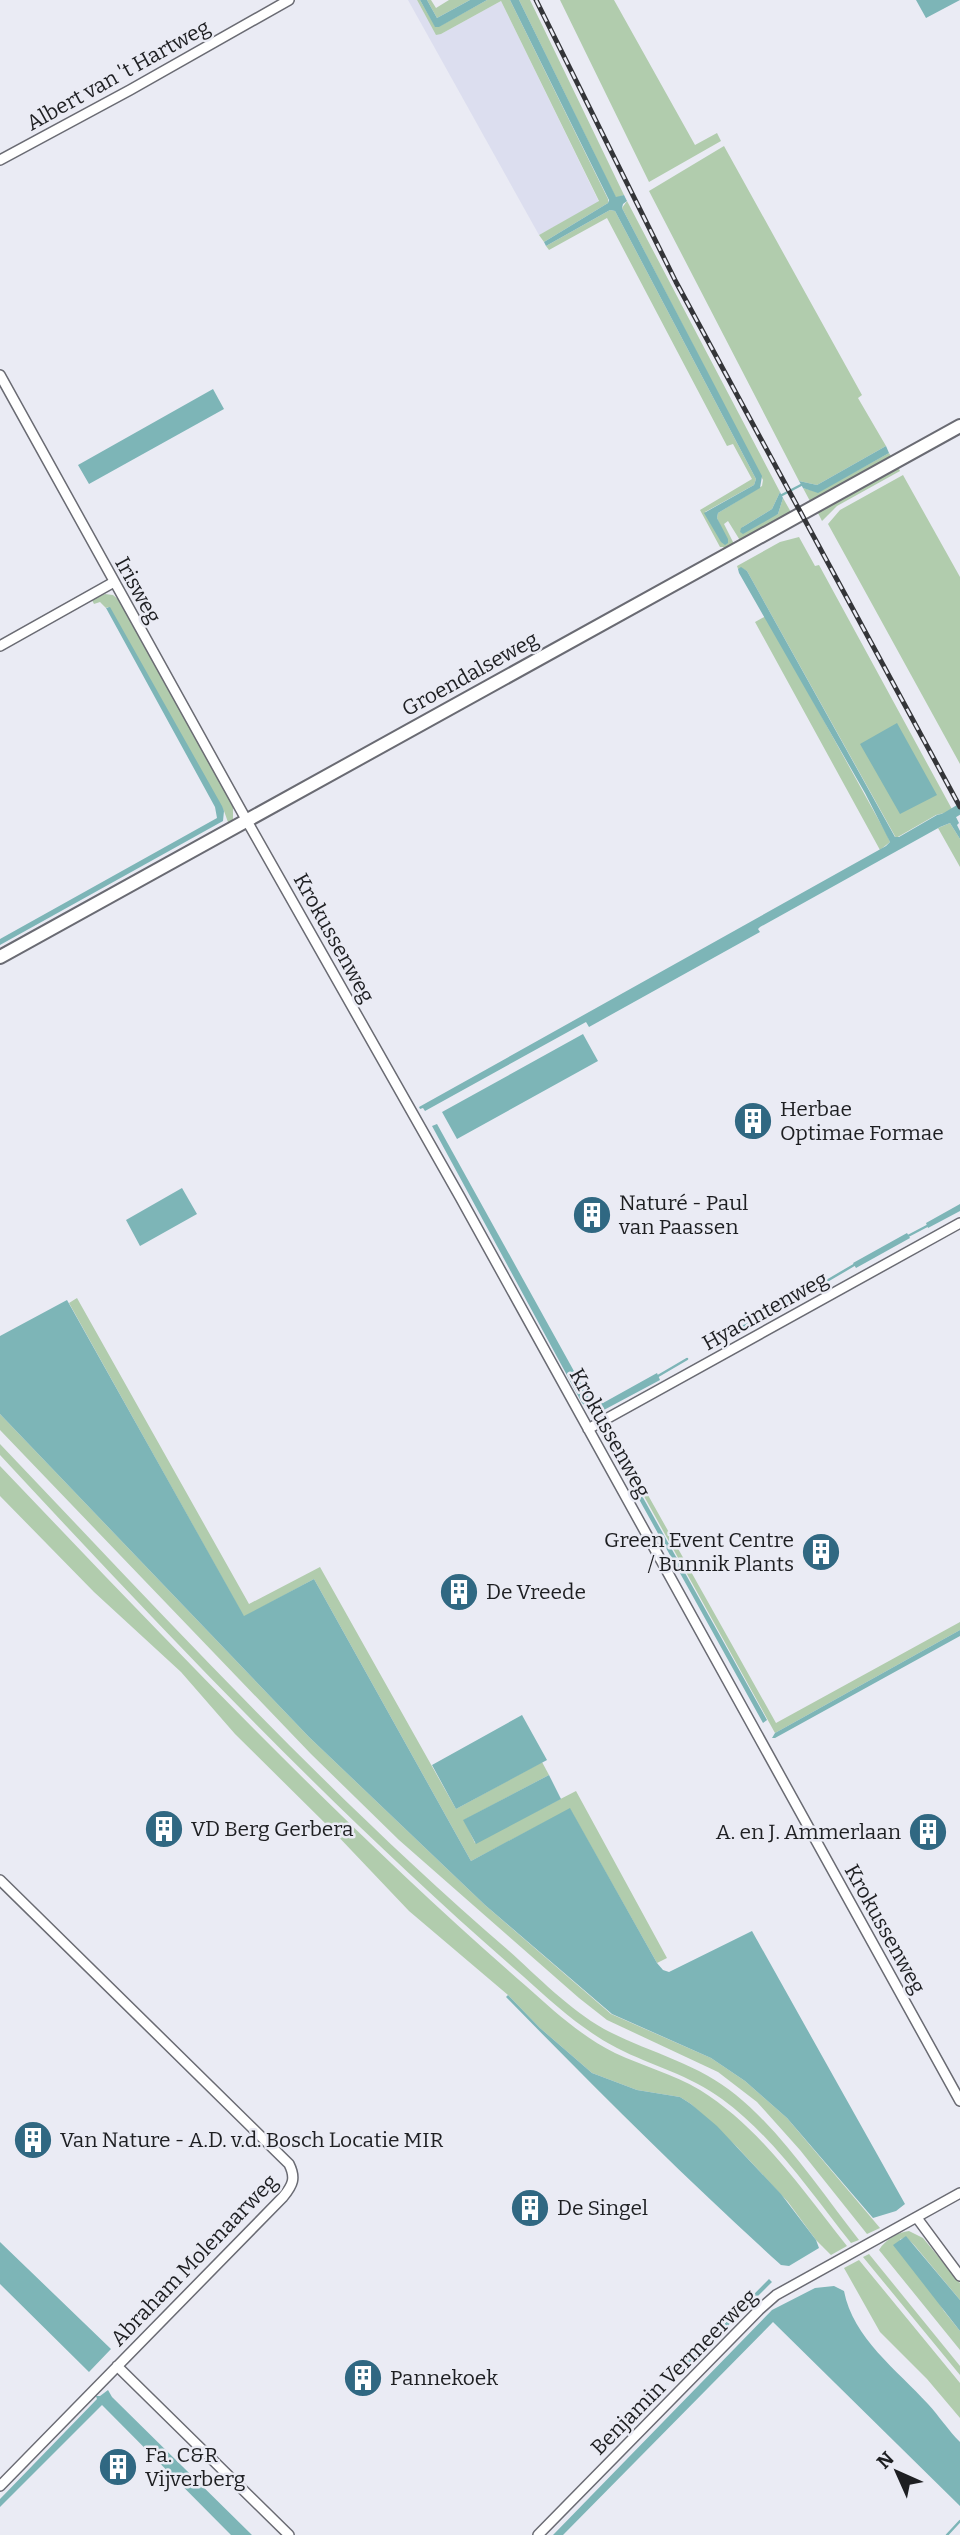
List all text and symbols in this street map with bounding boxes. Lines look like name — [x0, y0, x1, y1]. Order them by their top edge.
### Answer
street label: Albert van 't Hartweg — [22, 14, 215, 136]
street label: Irisweg — [109, 552, 167, 628]
street label: Groendalseweg — [397, 626, 543, 722]
street label: Krokussenweg — [288, 869, 380, 1008]
place label: Herbae Optimae Formae — [780, 1096, 944, 1146]
building icon: Herbae Optimae Formae — [732, 1100, 774, 1142]
place label: Naturé - Paul van Paassen — [618, 1190, 748, 1240]
building icon: Naturé - Paul van Paassen — [571, 1194, 613, 1236]
street label: Hyacintenweg — [698, 1266, 833, 1356]
street label: Krokussenweg — [564, 1364, 656, 1503]
place label: Green Event Centre / Bunnik Plants — [604, 1527, 794, 1577]
building icon: Green Event Centre / Bunnik Plants — [800, 1531, 842, 1573]
building icon: De Vreede — [438, 1571, 480, 1613]
place label: De Vreede — [486, 1579, 586, 1605]
building icon: VD Berg Gerbera — [143, 1808, 185, 1850]
building icon: A. en J. Ammerlaan — [907, 1811, 949, 1853]
place label: VD Berg Gerbera — [191, 1816, 354, 1842]
place label: A. en J. Ammerlaan — [716, 1819, 901, 1845]
street label: Krokussenweg — [839, 1860, 931, 1999]
building icon: Van Nature - A.D. v.d. Bosch Locatie MIR — [12, 2119, 54, 2161]
place label: Van Nature - A.D. v.d. Bosch Locatie MIR — [60, 2127, 444, 2153]
street label: Abraham Molenaarweg — [105, 2168, 283, 2351]
building icon: De Singel — [509, 2187, 551, 2229]
place label: De Singel — [557, 2195, 648, 2221]
street label: Benjamin Vermeerweg — [585, 2283, 763, 2461]
building icon: Pannekoek — [342, 2357, 384, 2399]
place label: Pannekoek — [390, 2365, 498, 2391]
north arrow — [862, 2437, 932, 2507]
place label: Fa. C&R Vijverberg — [145, 2442, 246, 2492]
building icon: Fa. C&R Vijverberg — [97, 2446, 139, 2488]
text: N — [872, 2447, 899, 2474]

